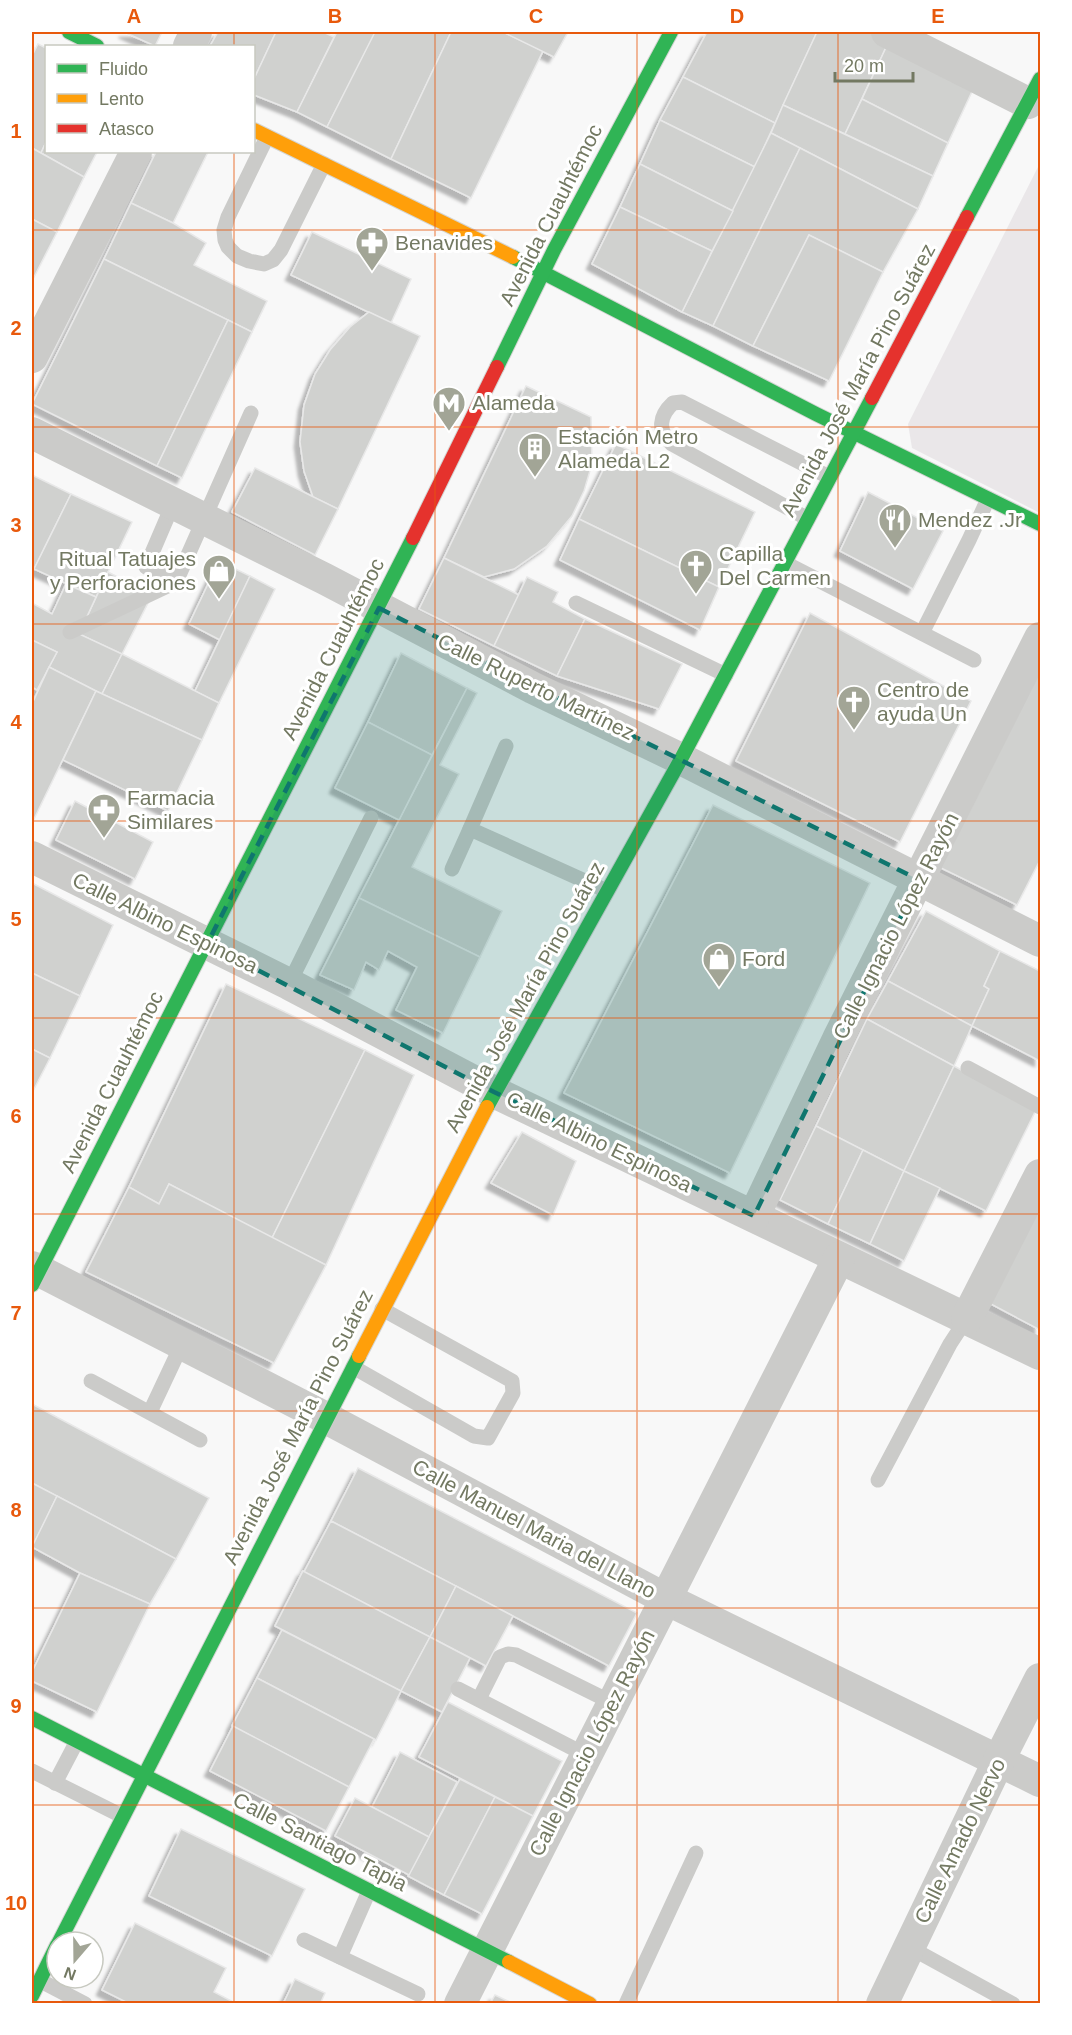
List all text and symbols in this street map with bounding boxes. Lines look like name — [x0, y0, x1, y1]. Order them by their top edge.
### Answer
text: A — [127, 5, 141, 27]
text: B — [328, 5, 342, 27]
text: C — [529, 5, 543, 27]
text: D — [730, 5, 744, 27]
text: E — [931, 5, 945, 27]
legend — [45, 45, 255, 153]
scale bar — [835, 45, 913, 83]
text: 20 m — [844, 56, 884, 76]
text: Fluido — [99, 59, 148, 79]
text: Lento — [99, 89, 144, 109]
text: Atasco — [99, 119, 154, 139]
text: 1 — [10, 120, 22, 142]
street label: Avenida Cuauhtémoc — [495, 120, 606, 309]
pharmacy icon: Benavides — [354, 225, 390, 272]
place label: Benavides — [395, 231, 493, 254]
street label: Avenida José María Pino Suárez — [776, 240, 939, 520]
text: 2 — [10, 317, 22, 339]
metro station icon: Alameda — [431, 385, 467, 432]
place label: Alameda — [472, 391, 555, 414]
place label: Estación Metro Alameda L2 — [558, 425, 698, 472]
building icon: Estación Metro Alameda L2 — [517, 431, 553, 478]
restaurant icon: Mendez .Jr — [877, 502, 913, 549]
place label: Mendez .Jr — [918, 508, 1022, 531]
text: 3 — [10, 514, 22, 536]
place label: Capilla Del Carmen — [719, 542, 831, 589]
place label: Ritual Tatuajes y Perforaciones — [50, 547, 196, 594]
church icon: Capilla Del Carmen — [678, 548, 714, 595]
shop icon: Ritual Tatuajes y Perforaciones — [201, 553, 237, 600]
street label: Avenida Cuauhtémoc — [277, 554, 388, 743]
street label: Calle Ruperto Martínez — [434, 629, 638, 744]
place label: Centro de ayuda Un — [877, 678, 969, 725]
church icon: Centro de ayuda Un — [836, 684, 872, 731]
text: 4 — [10, 711, 22, 733]
place label: Farmacia Similares — [127, 786, 215, 833]
pharmacy icon: Farmacia Similares — [86, 792, 122, 839]
street label: Calle Ignacio López Rayón — [828, 809, 963, 1043]
street label: Avenida José María Pino Suárez — [440, 858, 609, 1136]
street label: Calle Albino Espinosa — [69, 868, 262, 978]
text: 5 — [10, 908, 22, 930]
shop icon: Ford — [701, 941, 737, 988]
place label: Ford — [742, 947, 785, 970]
street label: Avenida Cuauhtémoc — [56, 987, 167, 1176]
street label: Calle Albino Espinosa — [503, 1087, 696, 1197]
text: 6 — [10, 1105, 22, 1127]
street label: Avenida José María Pino Suárez — [218, 1285, 377, 1568]
text: 7 — [10, 1302, 22, 1324]
street label: Calle Manuel Maria del Llano — [409, 1455, 660, 1603]
text: 8 — [10, 1499, 22, 1521]
street label: Calle Ignacio López Rayón — [524, 1626, 659, 1860]
text: 9 — [10, 1695, 22, 1717]
street label: Calle Amado Nervo — [910, 1754, 1010, 1927]
street label: Calle Santiago Tapia — [229, 1788, 411, 1896]
text: 10 — [5, 1892, 27, 1914]
north arrow — [45, 1930, 105, 1990]
text: N — [62, 1964, 78, 1984]

